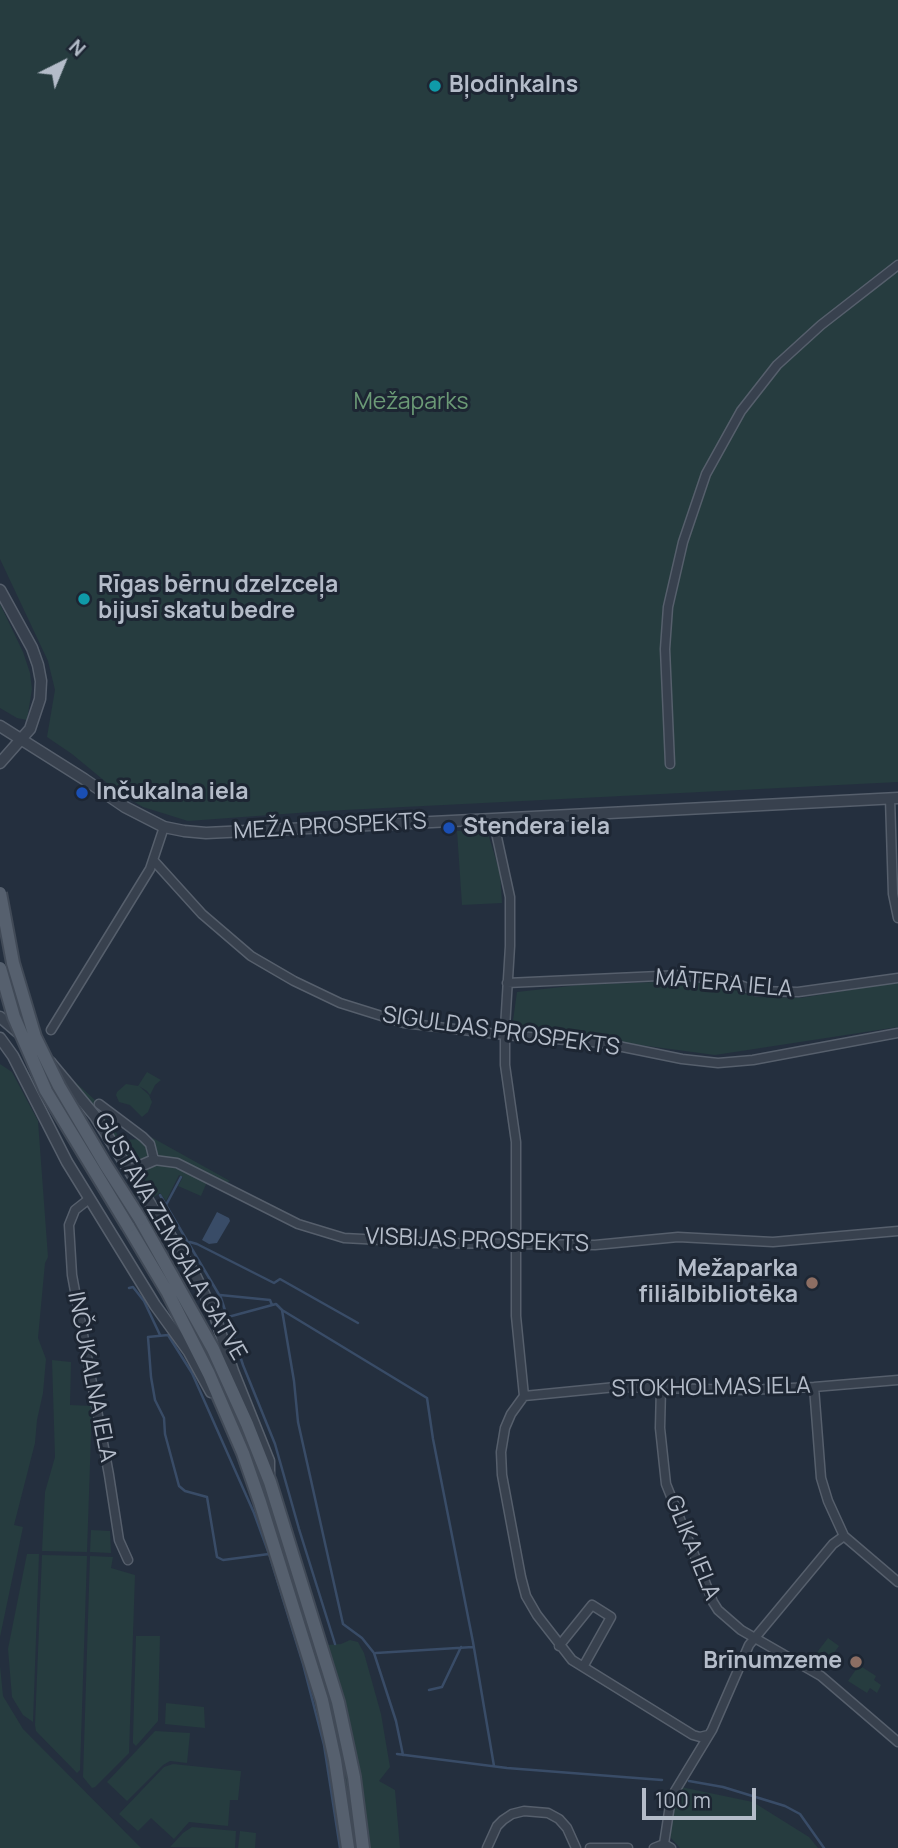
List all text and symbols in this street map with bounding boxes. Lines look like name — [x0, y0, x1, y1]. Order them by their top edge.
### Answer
north arrow — [28, 28, 98, 98]
text: N — [63, 33, 91, 62]
place label: Bļodiņkalns — [449, 72, 578, 100]
marker: Bļodiņkalns — [427, 78, 443, 94]
park label: Mežaparks — [354, 389, 468, 417]
place label: Rīgas bērnu dzelzceļa bijusī skatu bedre — [98, 572, 338, 626]
marker: Rīgas bērnu dzelzceļa bijusī skatu bedre — [76, 591, 92, 607]
place label: Inčukalna iela — [96, 779, 249, 807]
marker: Inčukalna iela — [74, 785, 90, 801]
street label: MEŽA PROSPEKTS — [233, 808, 427, 846]
place label: Stendera iela — [463, 814, 610, 842]
marker: Stendera iela — [441, 820, 457, 836]
street label: MĀTERA IELA — [654, 964, 794, 1004]
street label: SIGULDAS PROSPEKTS — [381, 1002, 621, 1062]
street label: GUSTAVA ZEMGALA GATVE — [88, 1108, 252, 1366]
street label: VISBIJAS PROSPEKTS — [365, 1223, 589, 1259]
place label: Mežaparka filiālbibliotēka — [639, 1256, 798, 1310]
marker: Mežaparka filiālbibliotēka — [804, 1275, 820, 1291]
street label: INČUKALNA IELA — [61, 1289, 121, 1465]
street label: STOKHOLMAS IELA — [611, 1372, 811, 1404]
street label: GLIKA IELA — [658, 1491, 726, 1605]
place label: Brīnumzeme — [703, 1648, 842, 1676]
marker: Brīnumzeme — [848, 1654, 864, 1670]
scale bar — [646, 1774, 760, 1818]
text: 100 m — [655, 1786, 711, 1814]

